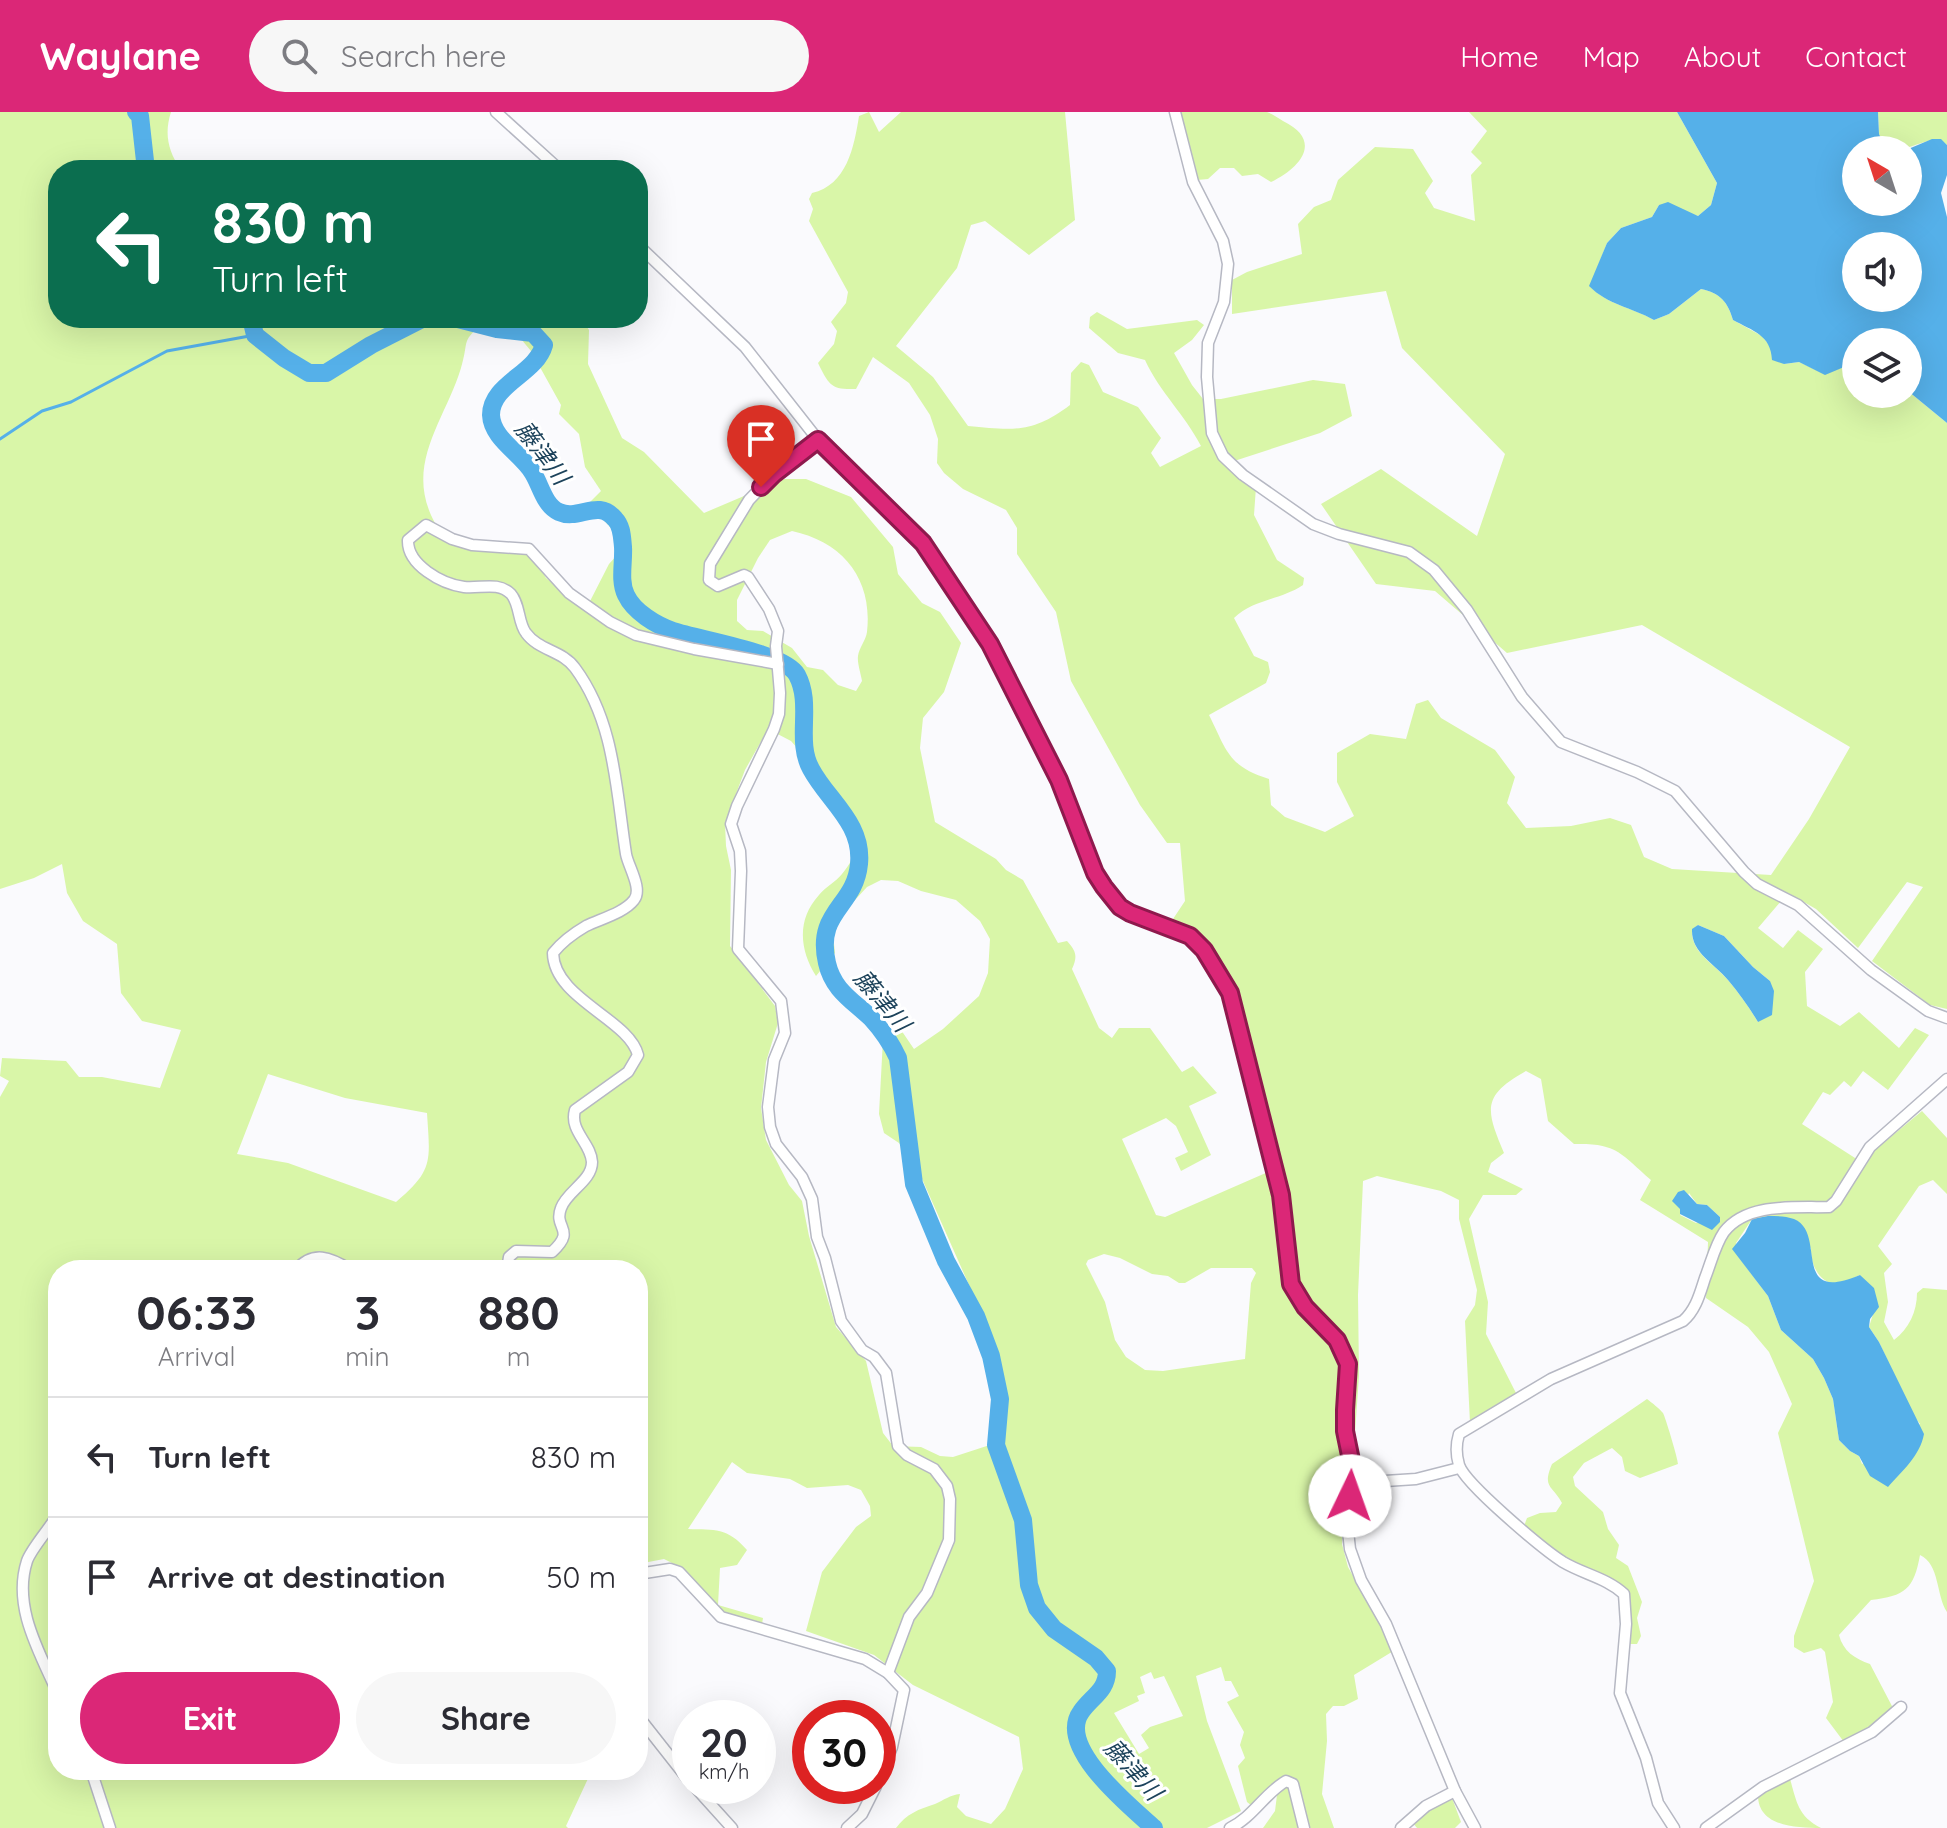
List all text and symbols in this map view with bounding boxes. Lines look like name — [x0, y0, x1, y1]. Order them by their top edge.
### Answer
search box — [249, 20, 809, 92]
text: Waylane — [40, 32, 201, 80]
icon: search — [277, 34, 321, 78]
text: Search here — [341, 37, 506, 75]
text: Home — [1460, 39, 1539, 74]
text: Map — [1583, 39, 1640, 74]
text: About — [1684, 39, 1761, 74]
text: Contact — [1805, 39, 1907, 74]
north arrow — [1842, 136, 1922, 216]
map controls — [1842, 136, 1922, 408]
text: 830 m — [212, 187, 374, 257]
icon: left — [80, 192, 184, 296]
button: sound — [1842, 232, 1922, 312]
text: Turn left — [212, 256, 348, 301]
button: layers — [1842, 328, 1922, 408]
pin — [727, 405, 795, 487]
water label: 藤津川 — [509, 415, 578, 493]
icon: arrive — [739, 417, 783, 461]
water label: 藤津川 — [848, 963, 919, 1040]
text: 06:33 — [136, 1282, 257, 1342]
text: 3 — [354, 1282, 380, 1342]
text: 880 — [478, 1282, 560, 1342]
text: Arrival — [158, 1340, 235, 1373]
text: min — [345, 1340, 389, 1373]
text: m — [507, 1340, 531, 1373]
icon: left — [80, 1435, 124, 1479]
text: Turn left — [148, 1438, 271, 1476]
text: 830 m — [531, 1438, 616, 1476]
position arrow — [1308, 1454, 1392, 1538]
icon: arrive — [80, 1555, 124, 1599]
text: Arrive at destination — [148, 1558, 446, 1596]
text: 50 m — [546, 1558, 616, 1596]
button: Exit — [80, 1672, 340, 1764]
button: Share — [356, 1672, 616, 1764]
speed limit sign: 30 — [792, 1700, 896, 1804]
text: 20 — [700, 1717, 748, 1767]
water label: 藤津川 — [1099, 1733, 1171, 1808]
text: km/h — [699, 1759, 749, 1784]

